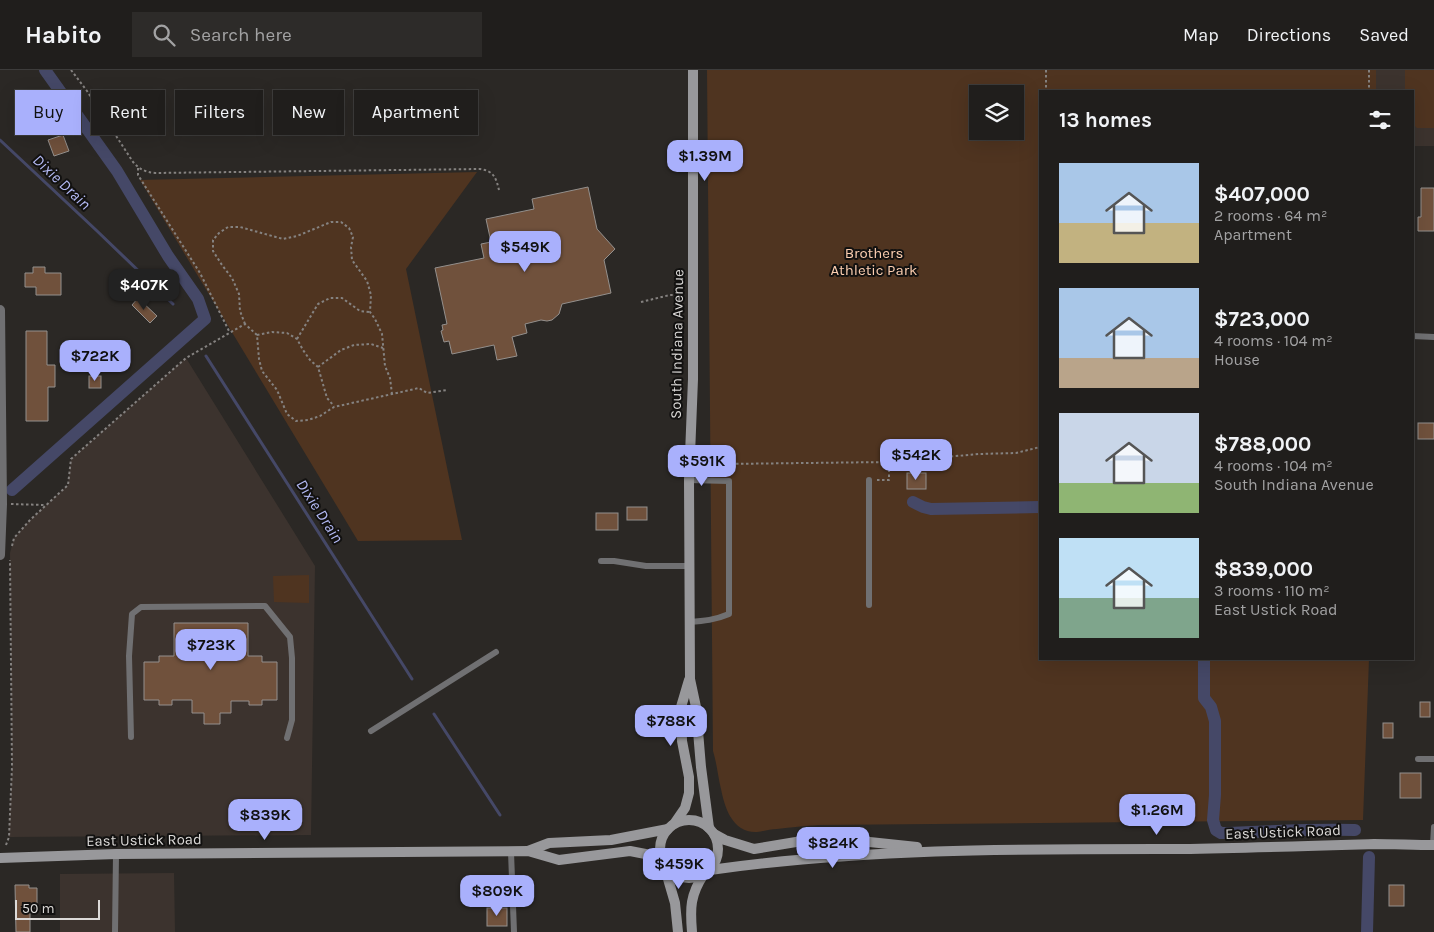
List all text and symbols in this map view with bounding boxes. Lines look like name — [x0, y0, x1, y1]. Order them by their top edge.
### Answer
search box — [132, 12, 482, 57]
text: Habito — [25, 21, 102, 49]
icon: search — [150, 21, 178, 49]
text: Search here — [190, 24, 292, 46]
text: Map — [1183, 24, 1219, 46]
text: Directions — [1247, 24, 1331, 46]
text: Saved — [1359, 24, 1409, 46]
map controls — [969, 85, 1024, 140]
button: layers — [969, 85, 1024, 140]
chip: Buy — [15, 90, 81, 135]
chip: Rent — [91, 90, 165, 135]
chip: Filters — [175, 90, 263, 135]
chip: New — [273, 90, 344, 135]
chip: Apartment — [354, 90, 478, 135]
icon: filters — [1366, 106, 1394, 134]
text: 13 homes — [1059, 108, 1152, 132]
pin: $1.39M — [664, 140, 746, 182]
text: $1.39M — [678, 146, 732, 165]
water label: Dixie Drain — [29, 150, 95, 214]
text: $407,000 — [1214, 182, 1310, 206]
icon: home — [1099, 183, 1159, 243]
text: 2 rooms · 64 m² — [1214, 206, 1327, 225]
text: Apartment — [1214, 225, 1292, 244]
pin: $549K — [490, 230, 560, 273]
text: $549K — [500, 237, 550, 256]
park label: Brothers Athletic Park — [830, 244, 918, 279]
pin: $407K — [109, 268, 179, 311]
street label: South Indiana Avenue — [667, 269, 687, 419]
text: $407K — [119, 275, 169, 294]
text: $723,000 — [1214, 307, 1310, 331]
icon: home — [1099, 308, 1159, 368]
text: 4 rooms · 104 m² — [1214, 331, 1333, 350]
pin: $722K — [60, 340, 130, 382]
text: $722K — [71, 346, 119, 365]
text: House — [1214, 350, 1260, 369]
text: $788,000 — [1214, 432, 1311, 456]
icon: home — [1099, 433, 1159, 493]
pin: $542K — [881, 438, 951, 481]
pin: $591K — [667, 444, 737, 487]
text: $542K — [891, 445, 941, 464]
text: $591K — [679, 451, 725, 470]
text: 4 rooms · 104 m² — [1214, 456, 1333, 475]
water label: Dixie Drain — [292, 475, 348, 547]
text: South Indiana Avenue — [1214, 475, 1374, 494]
text: $839,000 — [1214, 557, 1313, 581]
icon: home — [1099, 558, 1159, 618]
text: 3 rooms · 110 m² — [1214, 581, 1330, 600]
text: East Ustick Road — [1214, 600, 1338, 619]
pin: $723K — [176, 628, 246, 671]
text: $723K — [186, 635, 236, 654]
pin: $788K — [636, 704, 706, 747]
text: $788K — [646, 711, 696, 730]
pin: $1.26M — [1116, 794, 1198, 836]
pin: $839K — [230, 798, 300, 841]
text: $1.26M — [1130, 800, 1184, 819]
text: $839K — [239, 805, 291, 824]
street label: East Ustick Road — [1225, 821, 1341, 843]
pin: $824K — [798, 826, 868, 869]
street label: East Ustick Road — [86, 830, 202, 850]
text: $824K — [807, 833, 859, 852]
pin: $459K — [644, 848, 714, 890]
text: $459K — [654, 854, 704, 873]
pin: $809K — [462, 874, 532, 917]
text: $809K — [471, 881, 523, 900]
scale bar — [15, 897, 100, 920]
text: 50 m — [22, 900, 55, 917]

